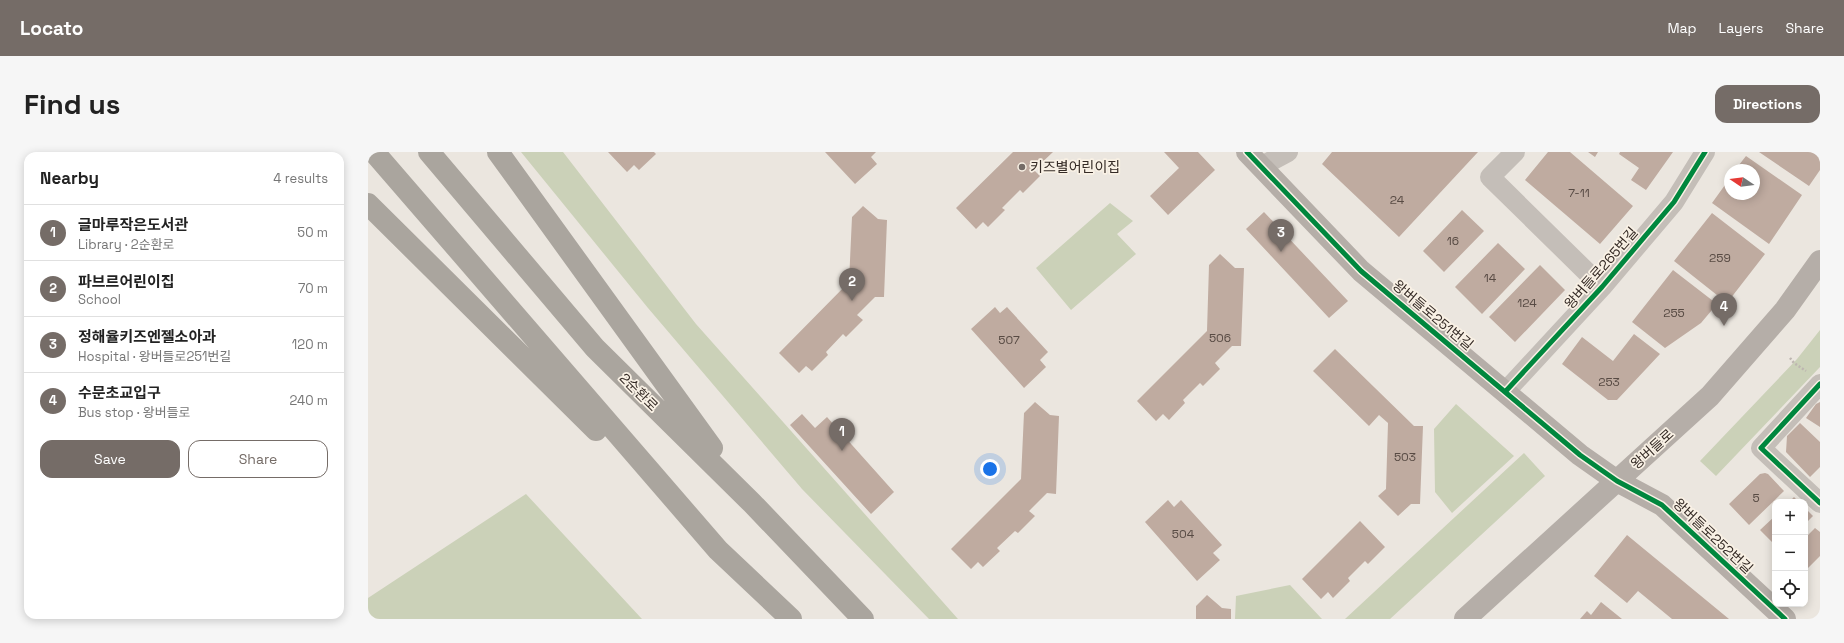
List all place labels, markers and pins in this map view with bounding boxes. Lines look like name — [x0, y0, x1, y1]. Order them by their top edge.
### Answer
place label: 키즈별어린이집 — [1030, 158, 1120, 176]
marker: 키즈별어린이집 — [1017, 162, 1027, 172]
pin: 3 — [1268, 219, 1294, 252]
pin: 2 — [839, 268, 865, 301]
pin: 4 — [1711, 293, 1737, 326]
pin: 1 — [829, 418, 855, 451]

